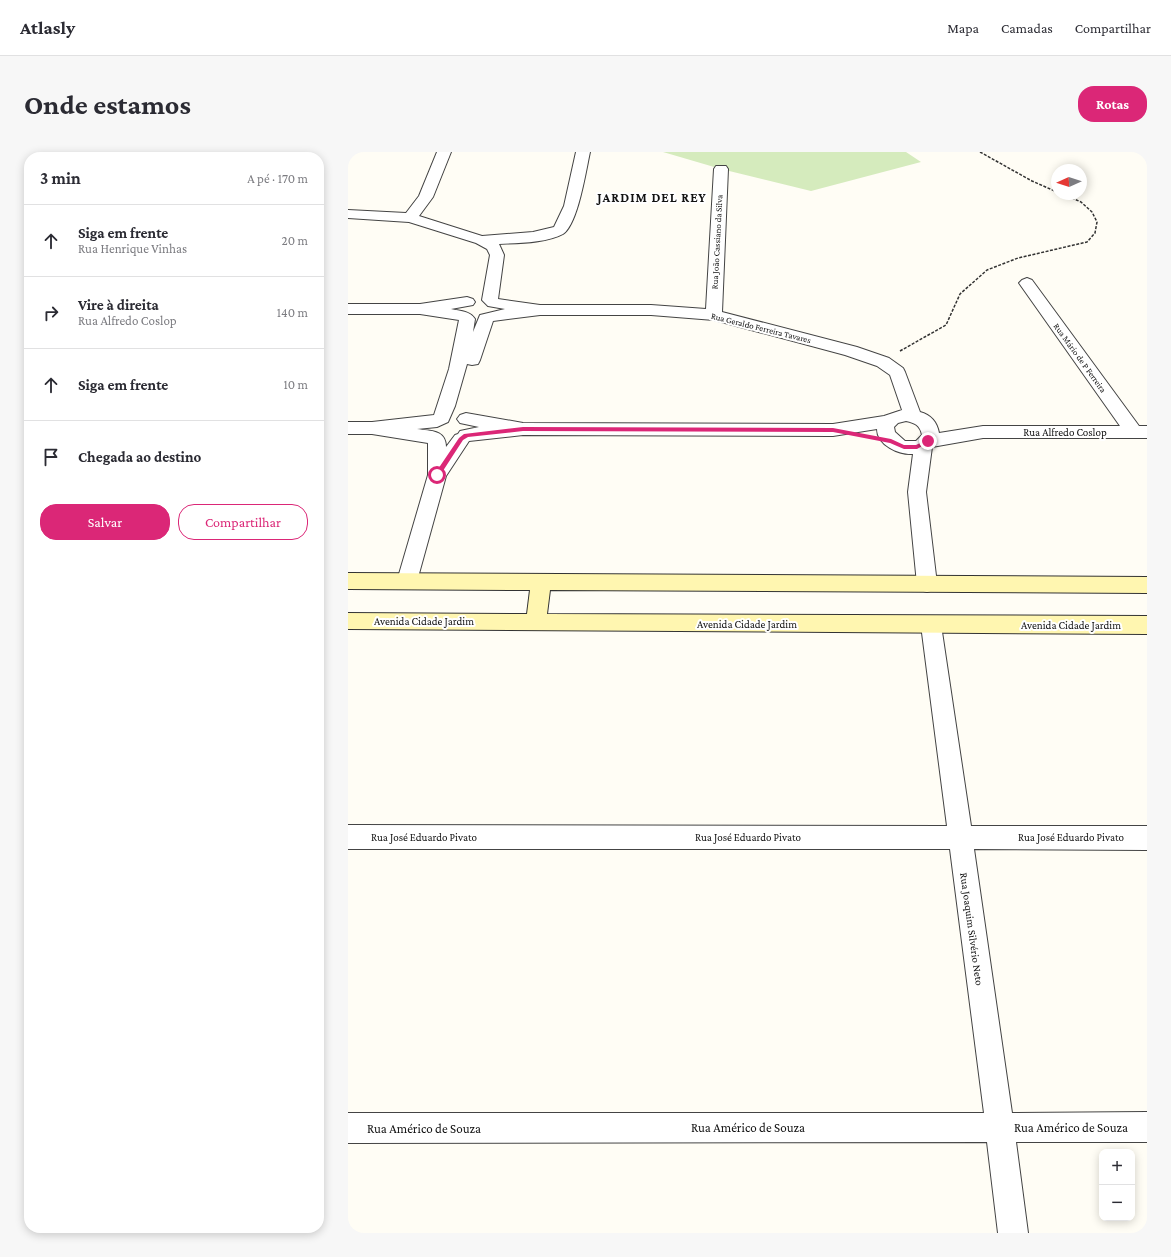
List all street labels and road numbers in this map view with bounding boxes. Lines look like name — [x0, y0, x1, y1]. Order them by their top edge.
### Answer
street label: Rua João Cassiano da Silva — [710, 194, 724, 290]
street label: Rua Geraldo Ferreira Tavares — [710, 311, 812, 345]
street label: Rua Mário de P Ferreira — [1051, 321, 1109, 395]
street label: Rua Alfredo Coslop — [1023, 426, 1107, 439]
street label: Avenida Cidade Jardim — [374, 615, 474, 628]
street label: Avenida Cidade Jardim — [697, 618, 797, 631]
street label: Avenida Cidade Jardim — [1021, 619, 1121, 632]
street label: Rua José Eduardo Pivato — [371, 831, 478, 844]
street label: Rua José Eduardo Pivato — [695, 831, 802, 844]
street label: Rua José Eduardo Pivato — [1018, 831, 1125, 844]
street label: Rua Joaquim Silvério Neto — [957, 872, 986, 987]
street label: Rua Américo de Souza — [691, 1120, 805, 1135]
street label: Rua Américo de Souza — [1014, 1120, 1128, 1135]
street label: Rua Américo de Souza — [367, 1121, 481, 1136]

